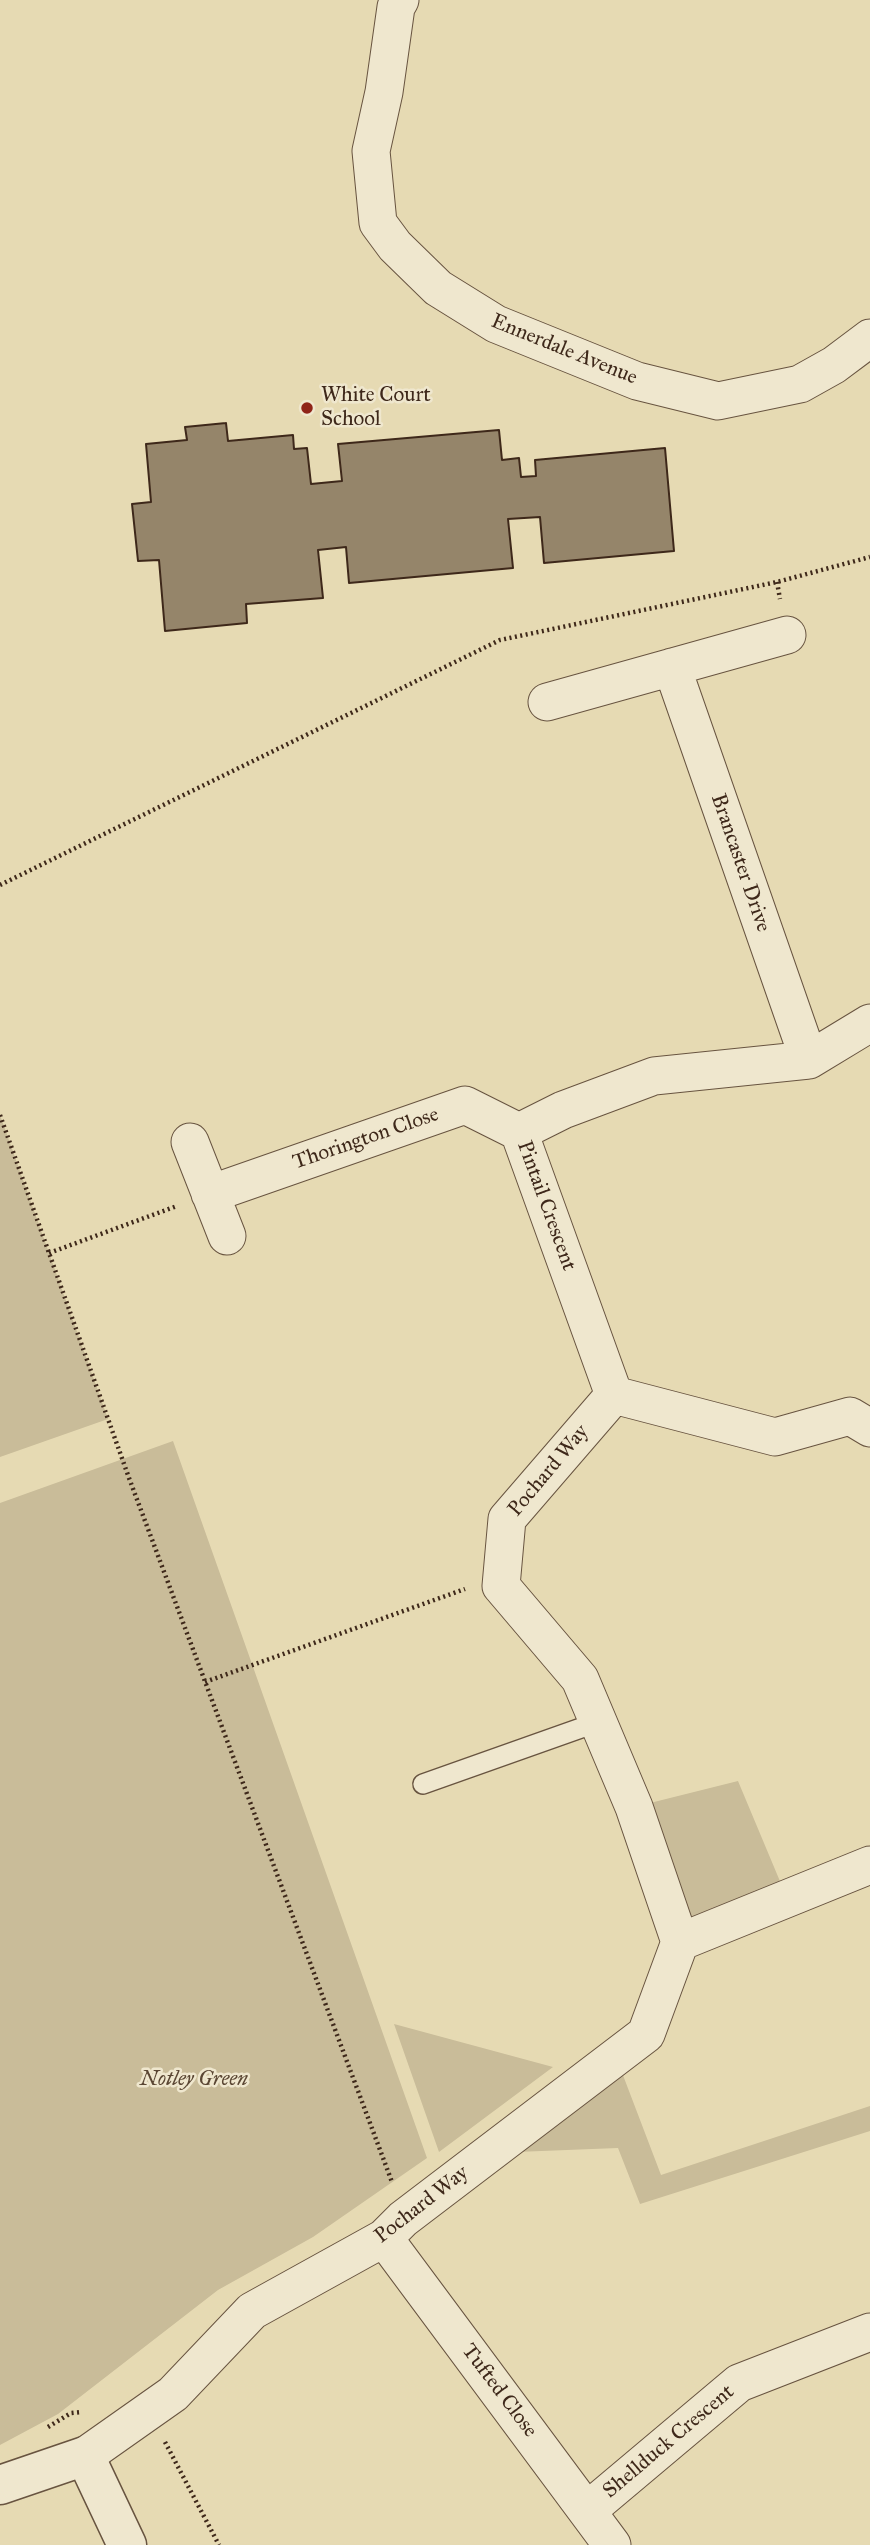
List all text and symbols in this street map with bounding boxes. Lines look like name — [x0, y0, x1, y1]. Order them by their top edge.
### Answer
street label: Ennerdale Avenue — [487, 309, 641, 391]
place label: White Court School — [321, 383, 431, 433]
marker: White Court School — [299, 400, 315, 416]
street label: Brancaster Drive — [705, 791, 775, 935]
street label: Thorington Close — [290, 1102, 442, 1176]
street label: Pintail Crescent — [511, 1138, 581, 1274]
street label: Pochard Way — [503, 1420, 595, 1522]
park label: Notley Green — [140, 2067, 248, 2093]
street label: Pochard Way — [370, 2161, 474, 2249]
street label: Tufted Close — [456, 2339, 542, 2443]
street label: Shellduck Crescent — [598, 2380, 740, 2504]

